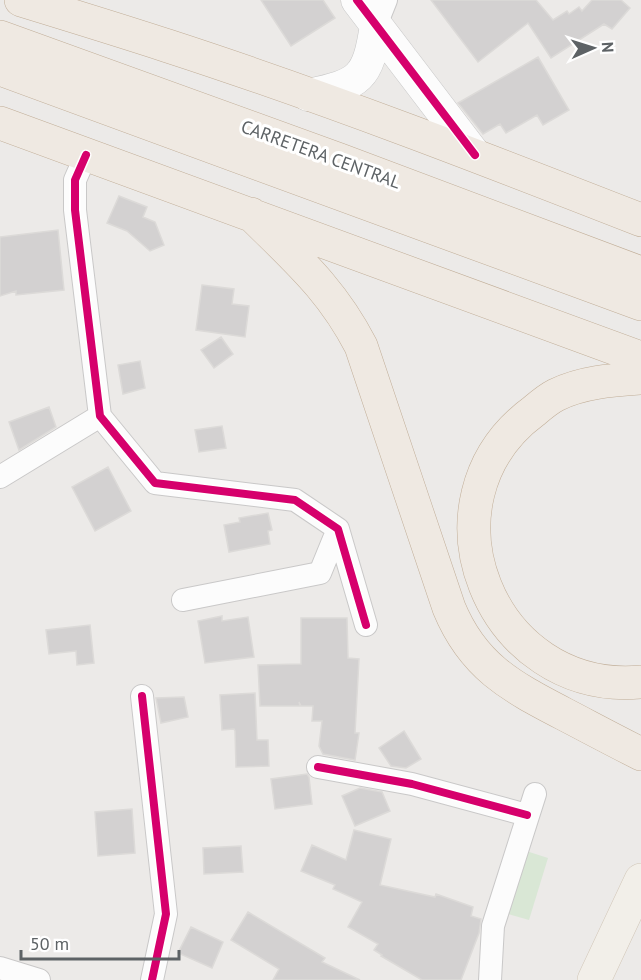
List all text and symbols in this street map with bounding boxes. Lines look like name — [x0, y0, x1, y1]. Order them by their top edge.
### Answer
north arrow — [563, 18, 623, 78]
text: N — [598, 41, 618, 53]
street label: CARRETERA CENTRAL — [238, 114, 404, 194]
scale bar — [21, 923, 178, 961]
text: 50 m — [30, 932, 69, 955]

